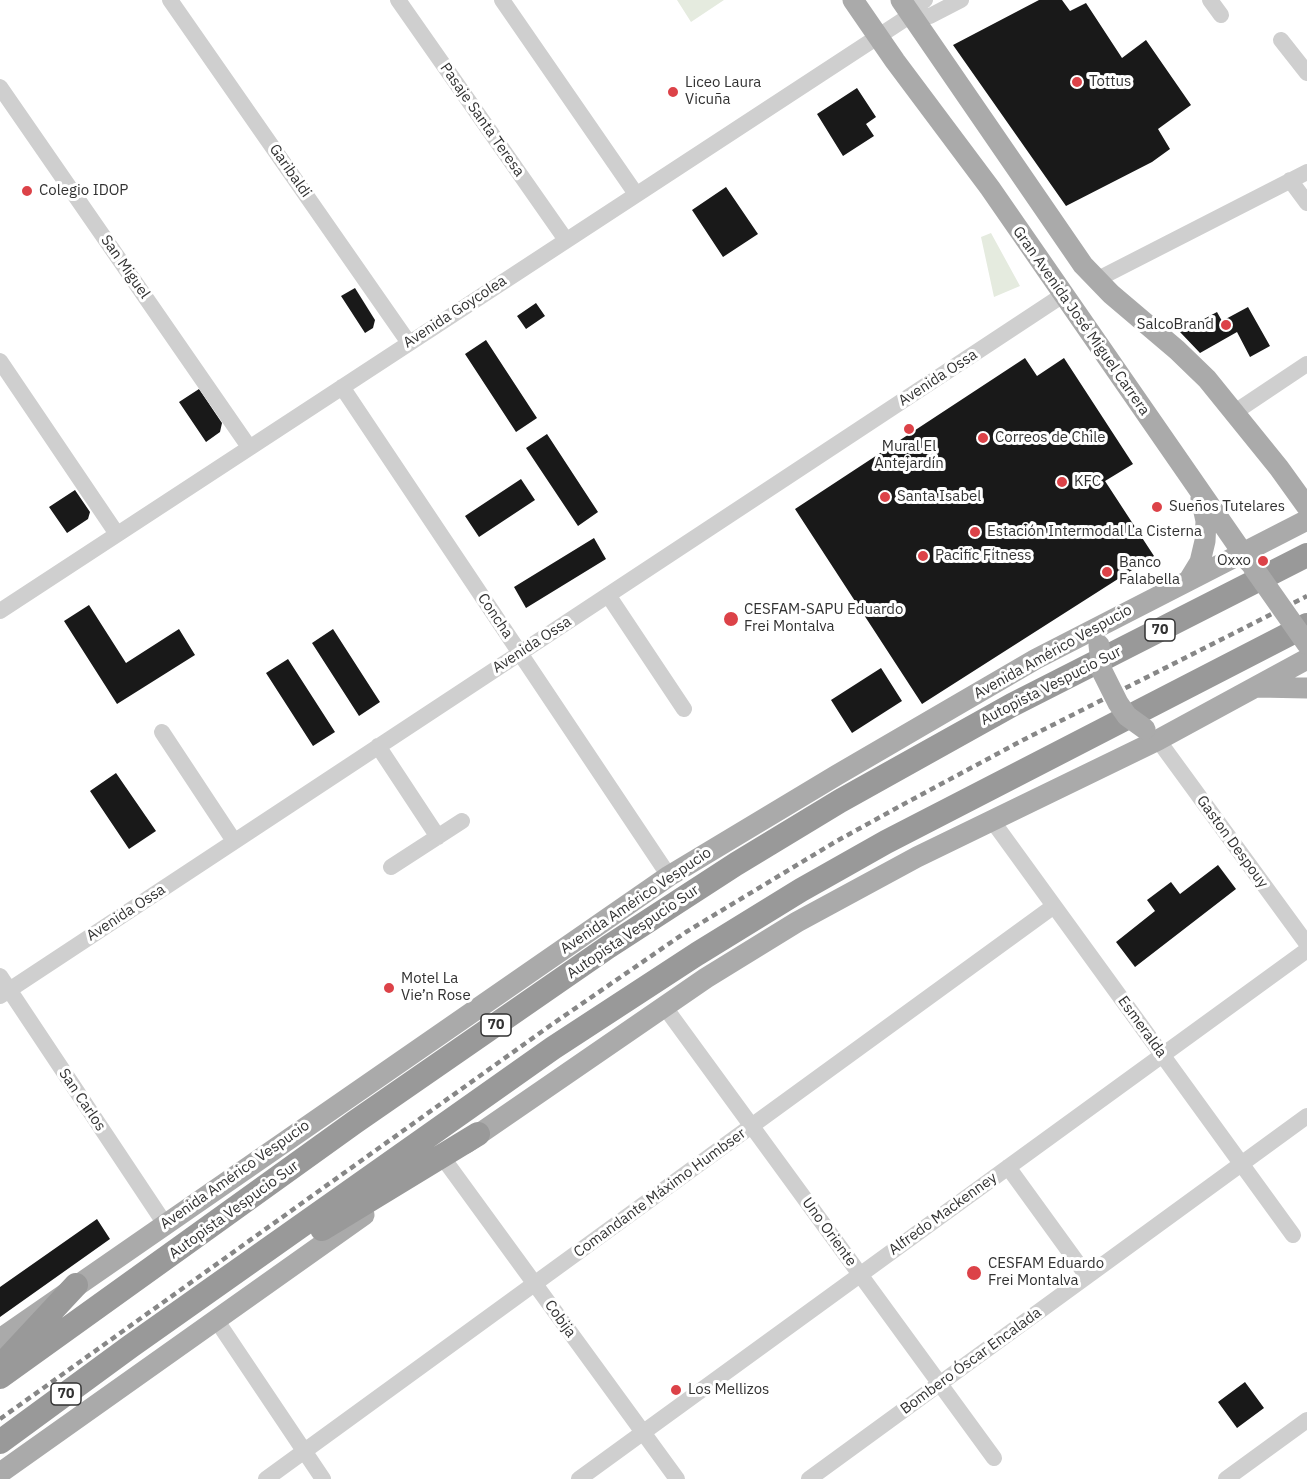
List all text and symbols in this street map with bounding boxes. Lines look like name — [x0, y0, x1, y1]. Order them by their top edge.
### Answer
street label: Pasaje Santa Teresa — [436, 60, 528, 180]
place label: Tottus — [1089, 73, 1131, 91]
place label: Liceo Laura Vicuña — [685, 74, 761, 109]
marker: Tottus — [1070, 75, 1084, 89]
marker: Liceo Laura Vicuña — [666, 85, 680, 99]
street label: Garibaldi — [265, 141, 315, 201]
place label: Colegio IDOP — [39, 182, 128, 200]
marker: Colegio IDOP — [20, 184, 34, 198]
street label: Gran Avenida José Miguel Carrera — [1009, 223, 1153, 419]
street label: San Miguel — [97, 232, 153, 302]
street label: Avenida Goycolea — [400, 272, 510, 352]
place label: SalcoBrand — [1137, 316, 1214, 334]
marker: SalcoBrand — [1219, 318, 1233, 332]
street label: Avenida Ossa — [895, 346, 981, 410]
marker: Mural El Antejardín — [902, 422, 916, 436]
place label: Correos de Chile — [995, 429, 1106, 447]
marker: Correos de Chile — [976, 431, 990, 445]
place label: Mural El Antejardín — [874, 438, 944, 473]
place label: KFC — [1074, 473, 1101, 491]
marker: KFC — [1055, 475, 1069, 489]
place label: Santa Isabel — [897, 488, 981, 506]
marker: Santa Isabel — [878, 490, 892, 504]
place label: Sueños Tutelares — [1169, 498, 1285, 516]
marker: Sueños Tutelares — [1150, 500, 1164, 514]
place label: Estación Intermodal La Cisterna — [987, 523, 1202, 541]
marker: Estación Intermodal La Cisterna — [968, 525, 982, 539]
place label: Pacific Fitness — [935, 547, 1032, 565]
marker: Pacific Fitness — [916, 549, 930, 563]
place label: Oxxo — [1217, 552, 1251, 570]
place label: Banco Falabella — [1119, 554, 1180, 589]
marker: Oxxo — [1256, 554, 1270, 568]
marker: Banco Falabella — [1100, 565, 1114, 579]
street label: Concha — [473, 590, 517, 642]
place label: CESFAM-SAPU Eduardo Frei Montalva — [744, 601, 903, 636]
street label: Avenida Américo Vespucio — [971, 601, 1135, 703]
marker: CESFAM-SAPU Eduardo Frei Montalva — [722, 610, 740, 628]
street label: Avenida Ossa — [489, 613, 575, 677]
road number: 70 — [1145, 619, 1175, 641]
street label: Autopista Vespucio Sur — [978, 643, 1124, 729]
street label: Gaston Despouy — [1192, 792, 1272, 892]
street label: Avenida Américo Vespucio — [557, 844, 715, 958]
street label: Avenida Ossa — [83, 881, 169, 945]
street label: Autopista Vespucio Sur — [563, 881, 703, 983]
place label: Motel La Vie’n Rose — [401, 970, 471, 1005]
marker: Motel La Vie’n Rose — [382, 981, 396, 995]
street label: Esmeralda — [1114, 993, 1170, 1061]
road number: 70 — [481, 1014, 511, 1036]
street label: San Carlos — [55, 1065, 109, 1135]
street label: Avenida Américo Vespucio — [157, 1117, 313, 1233]
street label: Comandante Máximo Humbser — [571, 1125, 749, 1261]
street label: Autopista Vespucio Sur — [166, 1157, 302, 1263]
street label: Alfredo Mackenney — [885, 1169, 1001, 1259]
street label: Uno Oriente — [798, 1194, 860, 1270]
place label: CESFAM Eduardo Frei Montalva — [988, 1255, 1104, 1290]
marker: CESFAM Eduardo Frei Montalva — [965, 1264, 983, 1282]
street label: Cobija — [540, 1297, 580, 1341]
street label: Bombero Óscar Encalada — [897, 1304, 1045, 1418]
place label: Los Mellizos — [688, 1381, 769, 1399]
road number: 70 — [51, 1383, 81, 1405]
marker: Los Mellizos — [669, 1383, 683, 1397]

